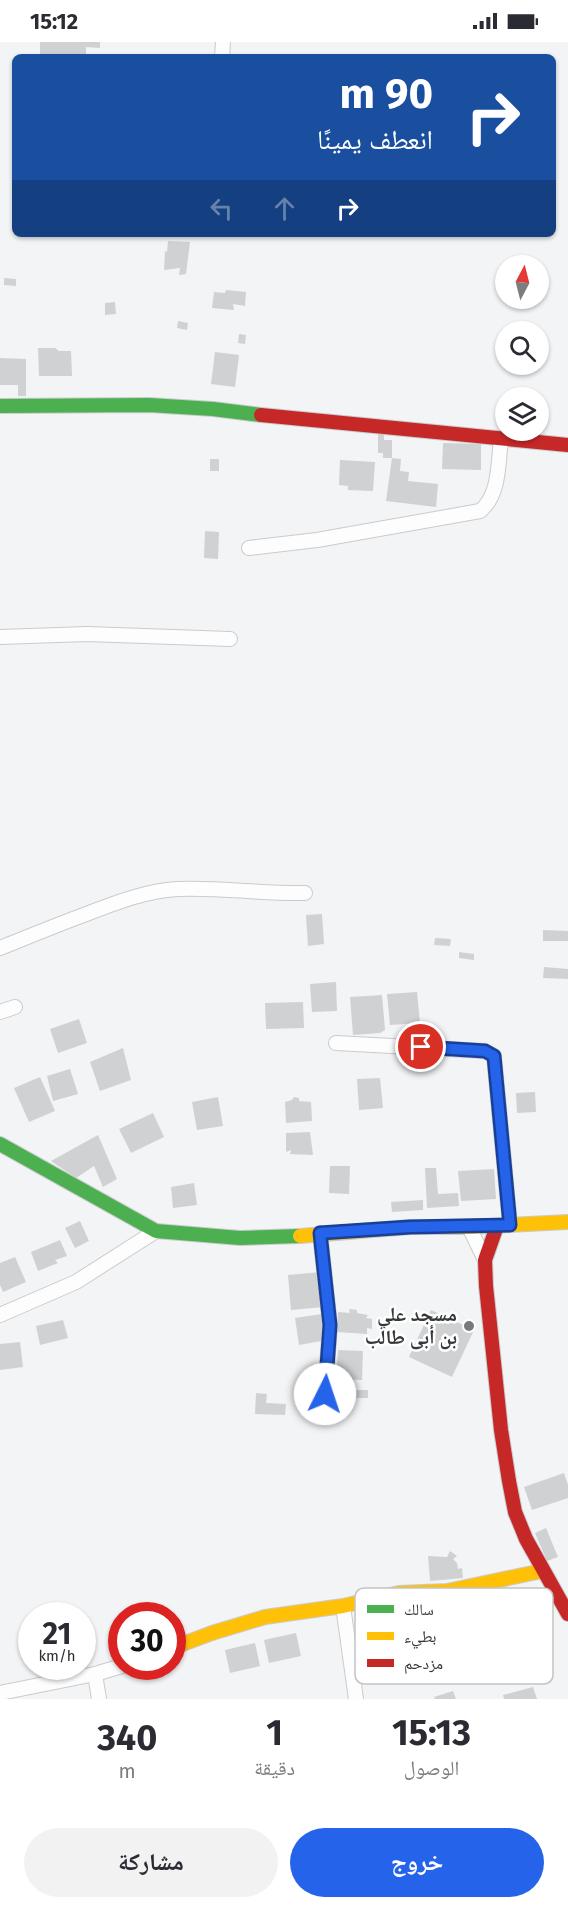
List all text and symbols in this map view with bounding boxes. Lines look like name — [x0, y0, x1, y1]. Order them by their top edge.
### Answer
text: 15:12 — [30, 8, 78, 35]
text: 90 m — [339, 69, 433, 119]
icon: right — [454, 78, 532, 156]
text: انعطف يمينًا — [317, 124, 433, 156]
icon: left — [205, 192, 238, 225]
icon: ahead — [268, 192, 301, 225]
icon: right — [331, 192, 364, 225]
north arrow — [495, 255, 549, 309]
map controls — [495, 255, 549, 441]
button: search — [495, 321, 549, 375]
button: layers — [495, 387, 549, 441]
pin — [395, 1021, 446, 1072]
icon: arrive — [404, 1030, 437, 1063]
place label: مسجد علي بن أبى طالب — [365, 1302, 457, 1350]
marker: مسجد علي بن أبى طالب — [462, 1319, 476, 1333]
position arrow — [293, 1362, 357, 1426]
legend — [355, 1588, 553, 1684]
text: سالك — [404, 1600, 434, 1619]
speed limit sign: 30 — [108, 1602, 186, 1680]
text: 21 — [43, 1616, 71, 1652]
text: بطيء — [404, 1627, 436, 1649]
text: km/h — [38, 1647, 76, 1665]
text: مزدحم — [404, 1654, 443, 1674]
text: 1 — [266, 1711, 283, 1755]
text: 15:13 — [392, 1711, 471, 1755]
text: 340 — [97, 1716, 157, 1760]
text: دقيقة — [254, 1756, 295, 1780]
text: الوصول — [404, 1756, 459, 1780]
text: m — [119, 1759, 136, 1783]
button: مشاركة — [24, 1828, 278, 1897]
button: خروج — [290, 1828, 544, 1897]

